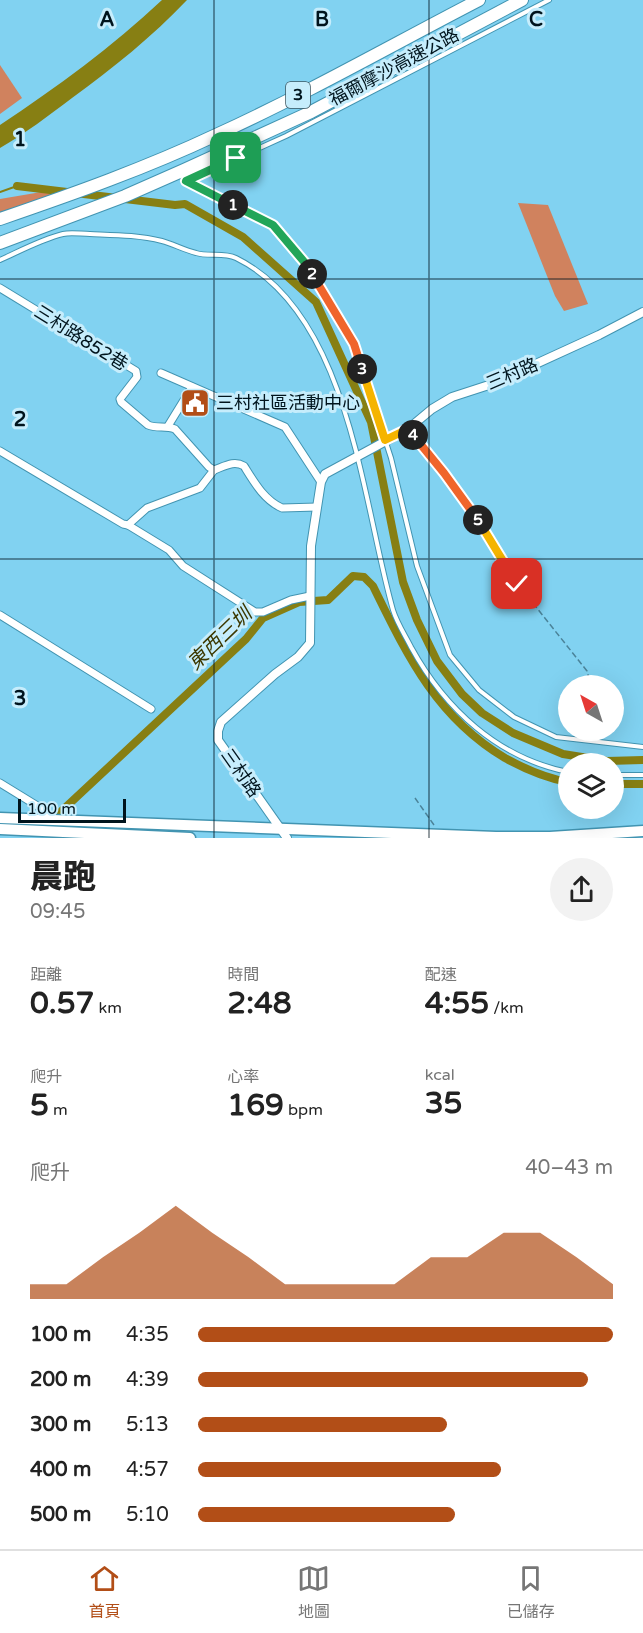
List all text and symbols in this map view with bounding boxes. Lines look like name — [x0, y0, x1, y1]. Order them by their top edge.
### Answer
text: A — [100, 8, 115, 32]
text: B — [315, 8, 329, 32]
text: C — [529, 8, 543, 32]
street label: 福爾摩沙高速公路 — [325, 23, 463, 111]
road number: 3 — [286, 82, 310, 108]
text: 1 — [14, 128, 26, 152]
pin — [210, 132, 261, 183]
icon: arrive — [219, 141, 252, 174]
pin: 1 — [218, 190, 248, 220]
text: 1 — [228, 195, 238, 215]
pin: 2 — [297, 259, 327, 289]
text: 2 — [307, 264, 317, 284]
street label: 三村路852巷 — [30, 301, 132, 375]
street label: 三村路 — [483, 353, 541, 395]
pin: 3 — [347, 354, 377, 384]
text: 3 — [357, 359, 367, 379]
public building icon: 三村社區活動中心 — [179, 387, 211, 419]
place label: 三村社區活動中心 — [216, 392, 360, 414]
text: 2 — [14, 408, 26, 432]
pin: 4 — [398, 420, 428, 450]
text: 4 — [408, 425, 418, 445]
pin: 5 — [463, 505, 493, 535]
text: 5 — [473, 510, 483, 530]
pin — [491, 558, 542, 609]
icon: check — [500, 567, 533, 600]
water label: 東西三圳 — [183, 600, 259, 675]
north arrow — [558, 675, 624, 741]
map controls — [558, 675, 624, 819]
text: 3 — [14, 687, 26, 711]
street label: 三村路 — [217, 745, 265, 801]
button: layers — [558, 753, 624, 819]
scale bar — [18, 796, 126, 824]
text: 100 m — [27, 799, 76, 819]
text: 晨跑 — [30, 858, 96, 897]
button: share — [550, 858, 613, 921]
text: 09:45 — [30, 900, 85, 924]
text: 距離 — [30, 965, 62, 985]
text: 時間 — [227, 965, 259, 985]
text: 配速 — [425, 965, 457, 985]
text: 0.57 — [30, 985, 94, 1022]
text: 2:48 — [227, 985, 292, 1022]
text: 4:55 — [425, 985, 489, 1022]
text: km — [94, 998, 122, 1018]
text: /km — [489, 998, 524, 1018]
text: kcal — [425, 1065, 455, 1085]
text: 爬升 — [30, 1067, 62, 1087]
text: 心率 — [227, 1067, 259, 1087]
text: 35 — [425, 1085, 462, 1122]
text: 5 — [30, 1087, 49, 1124]
text: 169 — [227, 1087, 284, 1124]
text: m — [49, 1100, 68, 1120]
text: bpm — [284, 1100, 323, 1120]
text: 40–43 m — [525, 1156, 613, 1180]
text: 爬升 — [30, 1161, 70, 1185]
text: 100 m — [30, 1323, 91, 1347]
text: 4:35 — [126, 1323, 169, 1347]
text: 200 m — [30, 1368, 91, 1392]
text: 4:39 — [126, 1368, 169, 1392]
text: 300 m — [30, 1413, 91, 1437]
text: 5:13 — [126, 1413, 169, 1437]
text: 400 m — [30, 1458, 91, 1482]
text: 4:57 — [126, 1458, 169, 1482]
text: 500 m — [30, 1503, 91, 1527]
text: 5:10 — [126, 1503, 169, 1527]
tab: 首頁 — [88, 1562, 121, 1622]
tab: 地圖 — [297, 1562, 330, 1622]
tab: 已儲存 — [507, 1562, 555, 1622]

